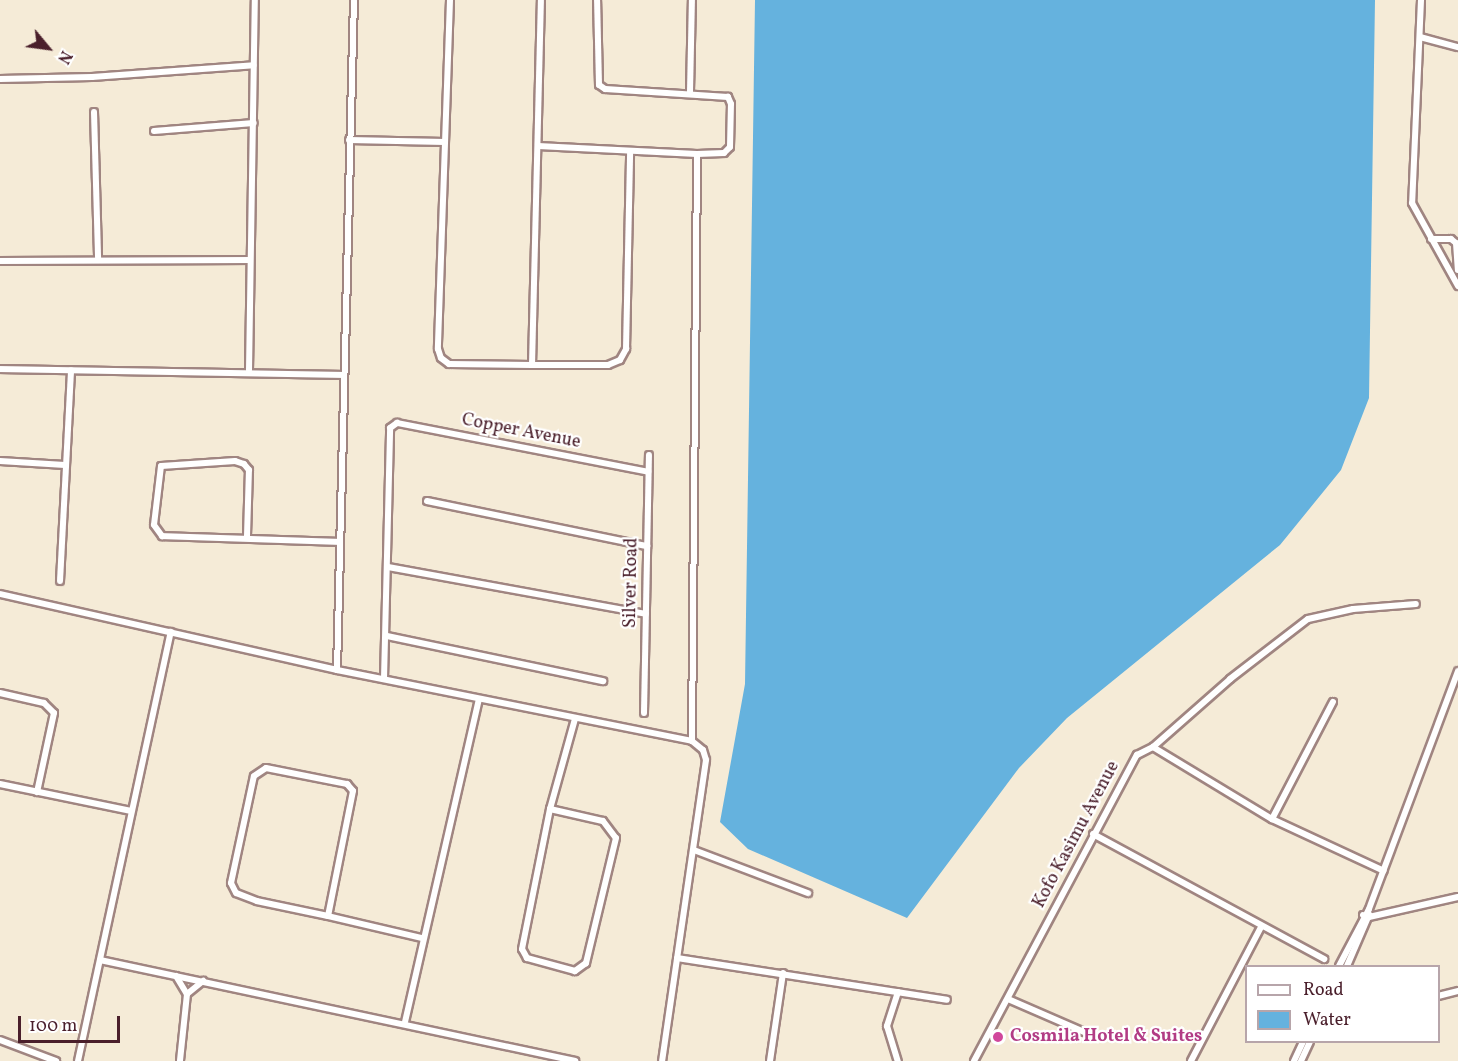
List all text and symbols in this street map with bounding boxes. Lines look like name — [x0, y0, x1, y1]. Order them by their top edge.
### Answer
north arrow — [18, 18, 78, 78]
text: N — [51, 46, 76, 67]
street label: Copper Avenue — [460, 410, 582, 454]
street label: Silver Road — [620, 538, 644, 628]
street label: Kofo Kasimu Avenue — [1029, 758, 1125, 912]
legend — [1245, 965, 1440, 1043]
text: Road — [1303, 978, 1344, 1003]
scale bar — [21, 1004, 123, 1042]
text: Water — [1303, 1008, 1351, 1033]
text: 100 m — [29, 1014, 78, 1039]
place label: Cosmila Hotel & Suites — [1010, 1026, 1202, 1048]
marker: Cosmila Hotel & Suites — [991, 1030, 1005, 1044]

